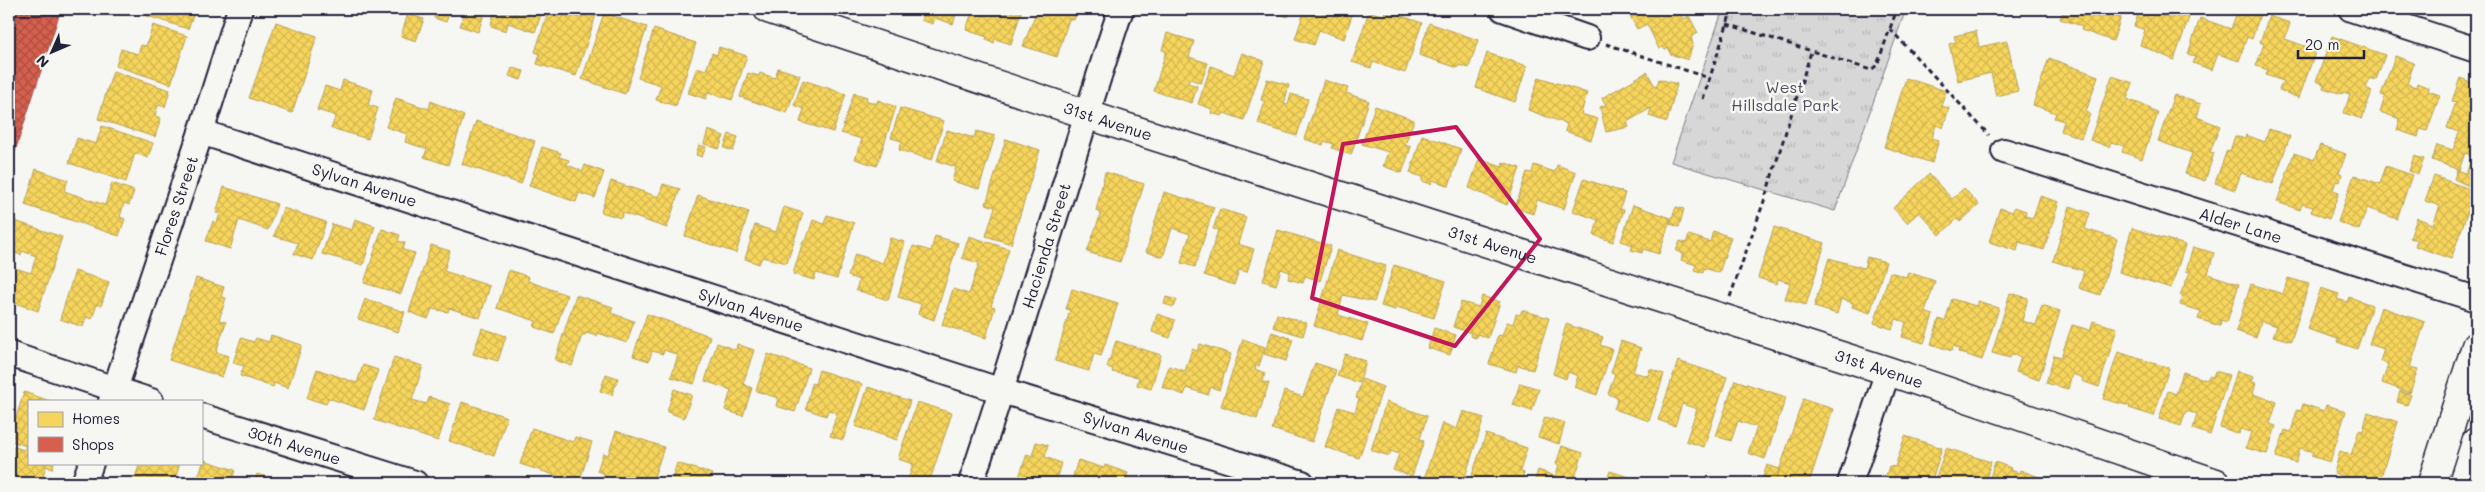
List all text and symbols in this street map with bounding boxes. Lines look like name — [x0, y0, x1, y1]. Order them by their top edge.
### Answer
north arrow — [28, 28, 78, 78]
scale bar — [2298, 28, 2364, 60]
text: 20 m — [2305, 34, 2339, 54]
text: N — [32, 51, 53, 72]
park label: West Hillsdale Park — [1731, 76, 1839, 115]
street label: 31st Avenue — [1061, 96, 1155, 145]
street label: Flores Street — [149, 153, 202, 258]
street label: Sylvan Avenue — [310, 158, 420, 211]
street label: Hacienda Street — [1016, 180, 1075, 311]
street label: Alder Lane — [2197, 202, 2285, 248]
street label: 31st Avenue — [1446, 220, 1540, 268]
street label: Sylvan Avenue — [696, 283, 806, 336]
street label: 31st Avenue — [1833, 344, 1926, 392]
legend — [28, 400, 202, 464]
street label: Sylvan Avenue — [1081, 406, 1191, 458]
text: Homes — [72, 408, 120, 428]
street label: 30th Avenue — [246, 420, 344, 469]
text: Shops — [72, 434, 114, 454]

